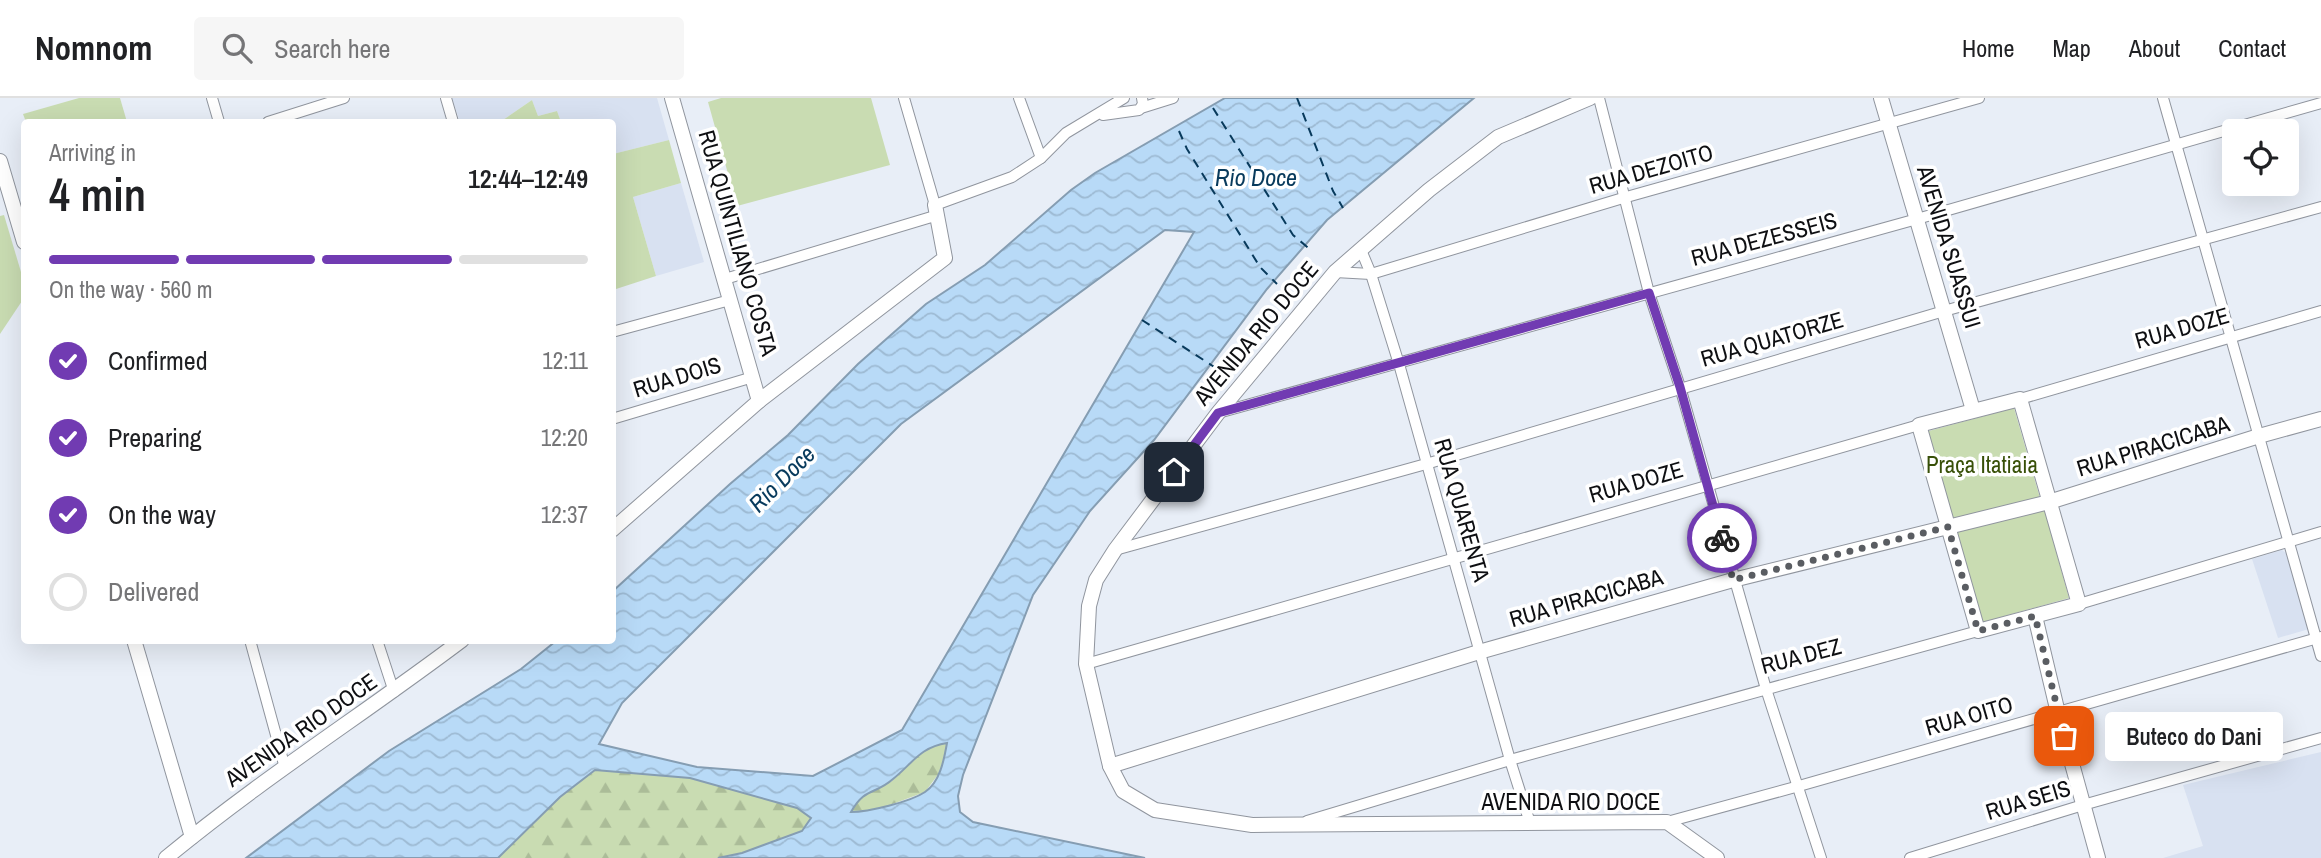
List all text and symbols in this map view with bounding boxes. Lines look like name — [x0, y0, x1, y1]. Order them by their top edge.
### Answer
search box — [194, 17, 684, 80]
text: Nomnom — [35, 26, 152, 70]
icon: search — [218, 29, 256, 67]
text: Search here — [274, 31, 390, 66]
text: Home — [1962, 32, 2014, 64]
text: Map — [2052, 32, 2091, 64]
text: About — [2129, 32, 2180, 64]
text: Contact — [2218, 32, 2286, 64]
map controls — [2222, 119, 2299, 196]
button: locate — [2222, 119, 2299, 196]
street label: RUA QUINTILIANO COSTA — [691, 126, 786, 360]
street label: RUA DEZOITO — [1585, 136, 1716, 201]
text: Arriving in — [49, 137, 136, 168]
text: 12:44–12:49 — [468, 161, 588, 196]
water label: Rio Doce — [1215, 161, 1297, 193]
street label: AVENIDA SUASSUI — [1910, 161, 1989, 332]
text: 4 min — [49, 163, 146, 225]
street label: RUA DEZESSEIS — [1687, 204, 1840, 273]
street label: AVENIDA RIO DOCE — [1186, 254, 1325, 412]
text: On the way · 560 m — [49, 274, 213, 305]
street label: RUA DOZE — [2131, 299, 2232, 356]
street label: RUA QUATORZE — [1697, 303, 1847, 374]
icon: check — [49, 342, 87, 380]
text: Confirmed — [108, 343, 208, 378]
text: 12:11 — [542, 345, 588, 376]
street label: RUA DOIS — [629, 349, 724, 405]
street label: RUA PIRACICABA — [2073, 407, 2233, 483]
icon: check — [49, 419, 87, 457]
text: Preparing — [108, 420, 202, 455]
text: 12:20 — [541, 422, 588, 453]
street label: RUA QUARENTA — [1427, 435, 1498, 585]
water label: Rio Doce — [741, 438, 822, 519]
pin — [1144, 442, 1204, 502]
park label: Praça Itatiaia — [1926, 449, 2039, 480]
icon: home — [1155, 453, 1193, 491]
street label: RUA DOZE — [1585, 453, 1686, 510]
icon: check — [49, 496, 87, 534]
text: On the way — [108, 497, 216, 532]
text: 12:37 — [541, 499, 588, 530]
courier — [1687, 503, 1757, 573]
icon: bike — [1703, 519, 1741, 557]
street label: RUA PIRACICABA — [1506, 561, 1667, 634]
text: Delivered — [108, 574, 199, 609]
street label: RUA DEZ — [1757, 630, 1845, 681]
street label: AVENIDA RIO DOCE — [218, 666, 383, 794]
street label: RUA OITO — [1921, 688, 2016, 743]
pin — [2034, 706, 2094, 766]
callout: Buteco do Dani — [2106, 712, 2284, 760]
icon: bag — [2045, 717, 2083, 755]
text: Buteco do Dani — [2126, 721, 2262, 752]
street label: RUA SEIS — [1982, 772, 2074, 827]
street label: AVENIDA RIO DOCE — [1481, 786, 1660, 817]

